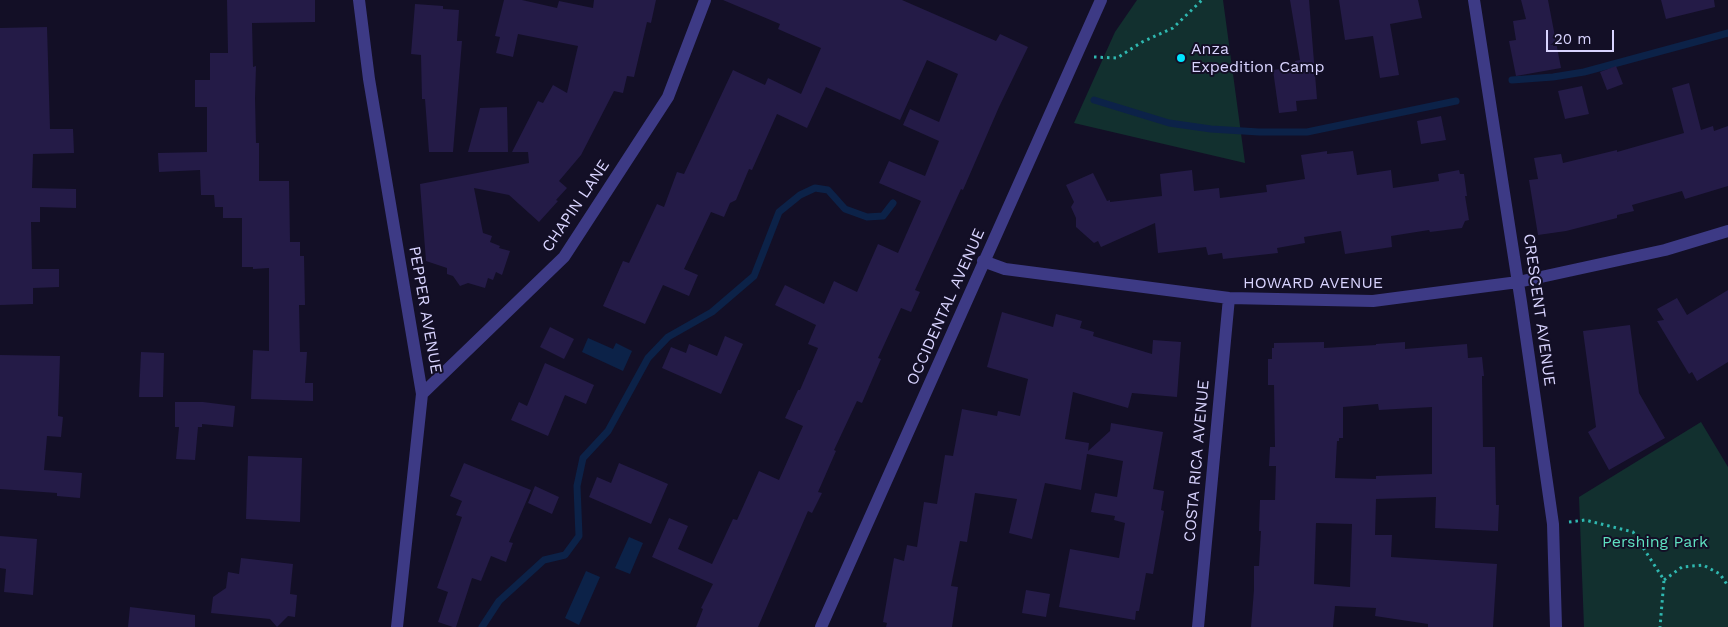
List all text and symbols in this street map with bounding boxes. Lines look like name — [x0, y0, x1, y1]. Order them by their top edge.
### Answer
scale bar — [1548, 20, 1616, 52]
text: 20 m — [1554, 30, 1592, 48]
place label: Anza Expedition Camp — [1191, 39, 1325, 77]
marker: Anza Expedition Camp — [1175, 52, 1187, 64]
street label: CHAPIN LANE — [538, 156, 614, 256]
street label: OCCIDENTAL AVENUE — [903, 226, 989, 388]
street label: CRESCENT AVENUE — [1519, 233, 1559, 387]
street label: PEPPER AVENUE — [404, 245, 446, 375]
street label: HOWARD AVENUE — [1243, 273, 1383, 293]
street label: COSTA RICA AVENUE — [1180, 379, 1214, 543]
park label: Pershing Park — [1602, 532, 1708, 552]

